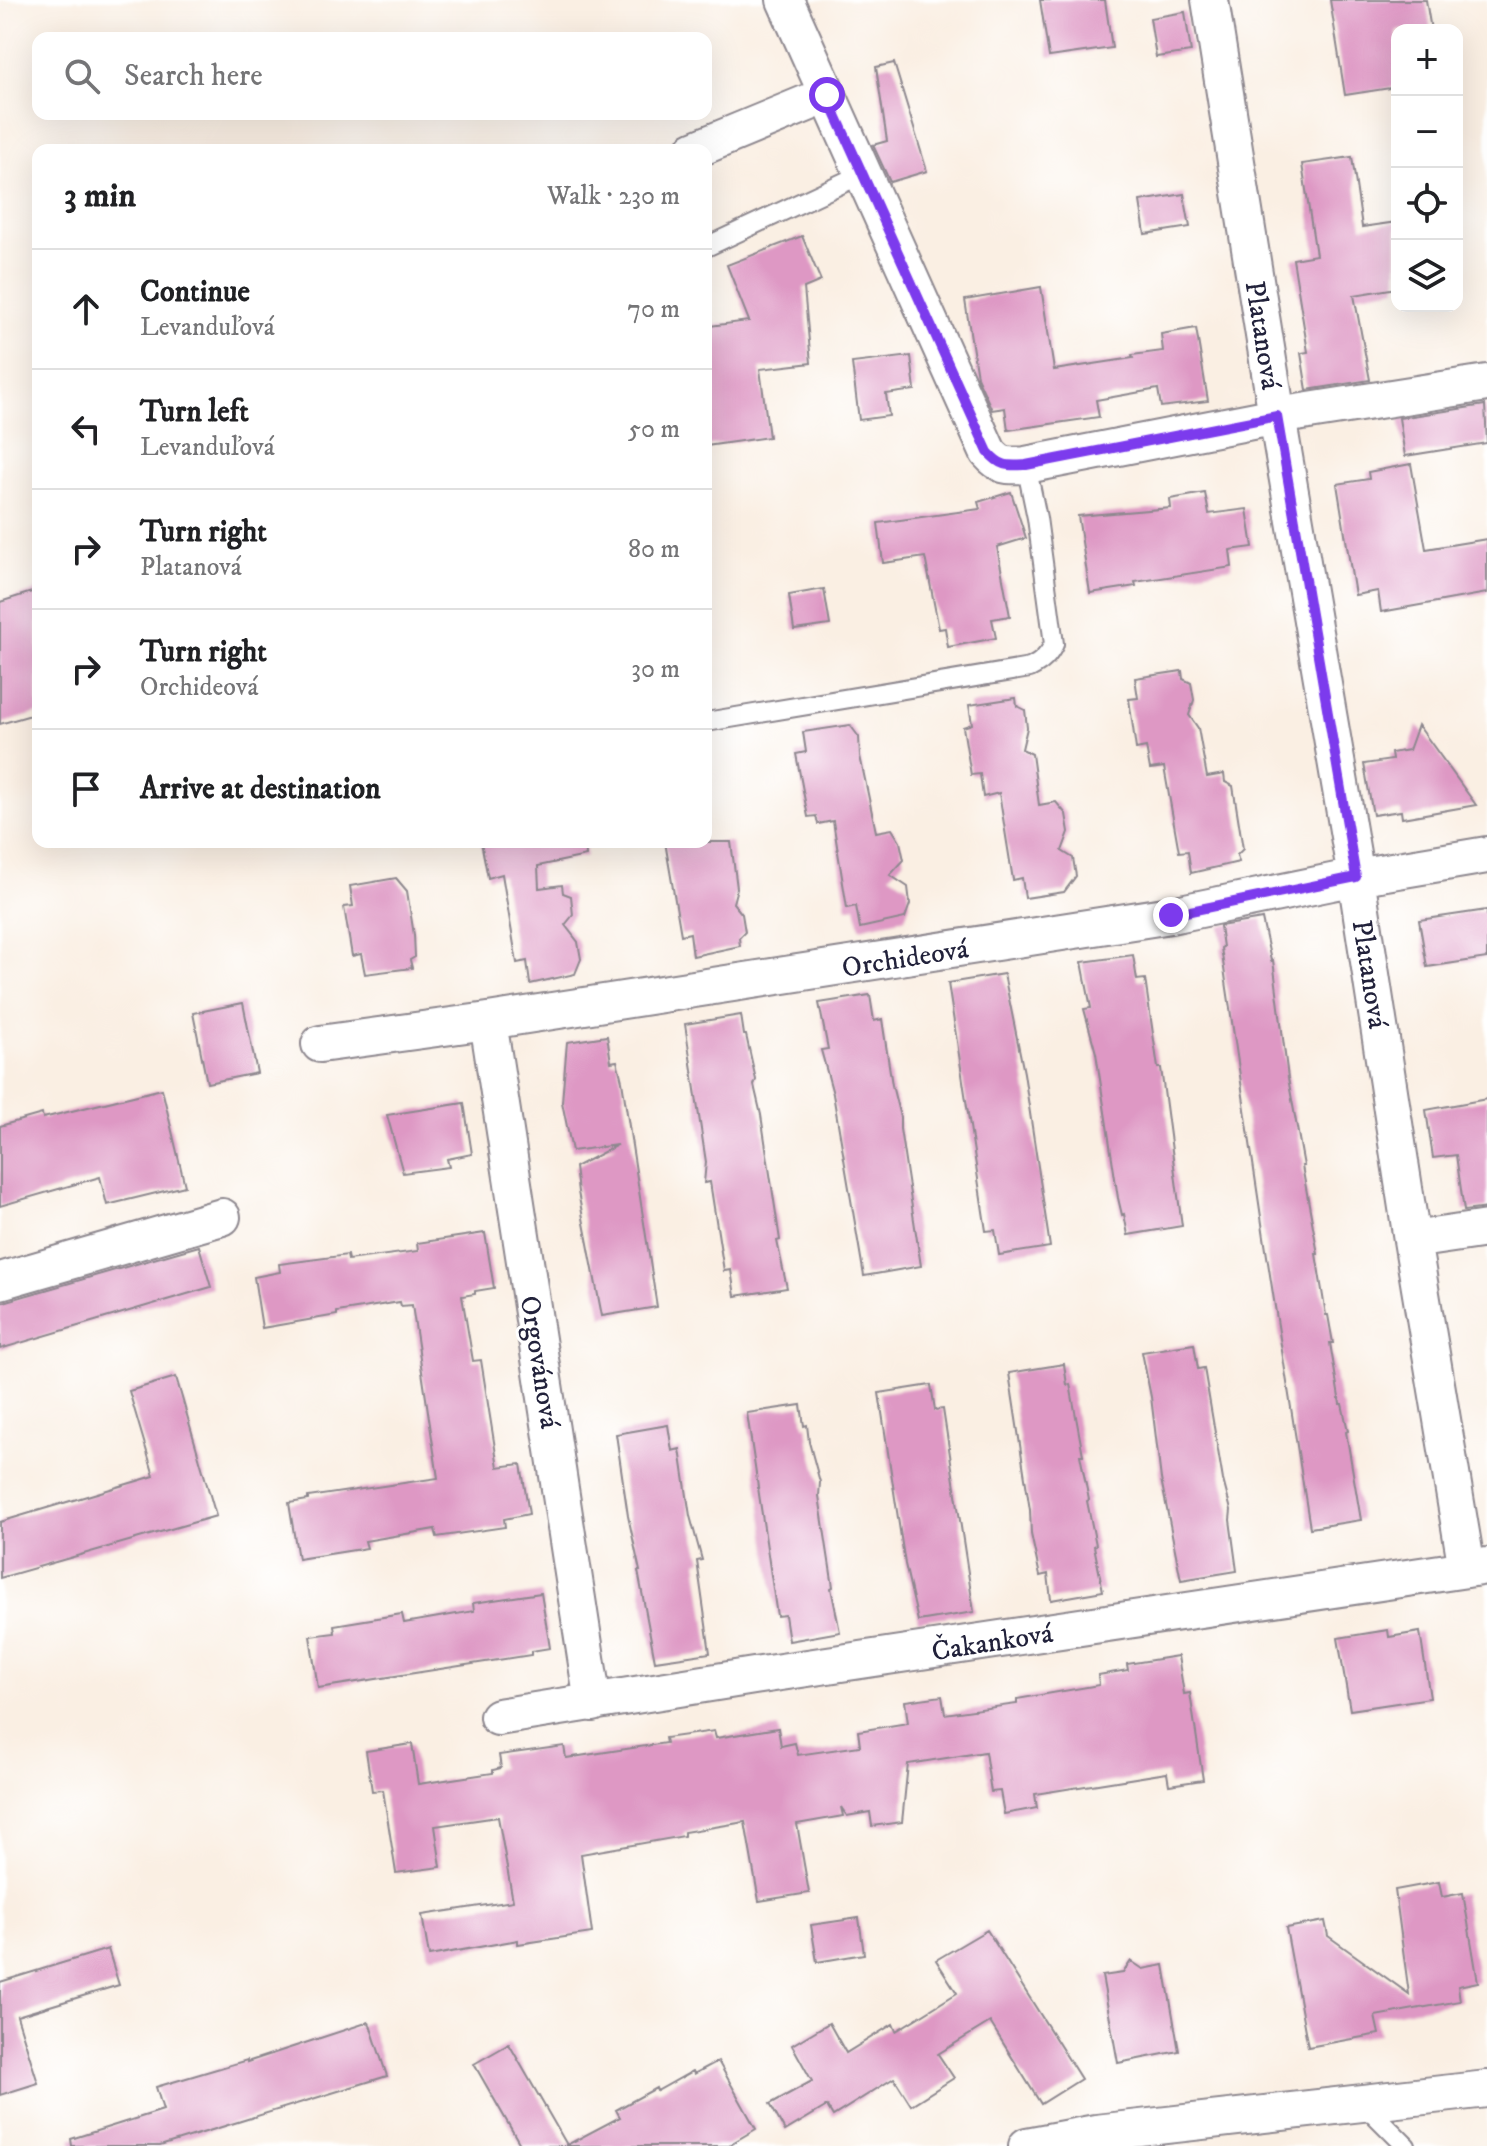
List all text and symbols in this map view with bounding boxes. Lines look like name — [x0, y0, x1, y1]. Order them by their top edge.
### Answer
map controls — [1391, 24, 1463, 312]
button: + — [1391, 24, 1463, 96]
search box — [32, 32, 712, 120]
icon: search — [60, 54, 104, 98]
text: Search here — [124, 58, 263, 95]
route start — [809, 77, 845, 113]
button: − — [1391, 96, 1463, 168]
button: locate — [1391, 168, 1463, 240]
text: 3 min — [64, 175, 136, 217]
text: Walk · 230 m — [547, 180, 680, 213]
button: layers — [1391, 240, 1463, 312]
text: Continue — [140, 274, 250, 311]
street label: Platanová — [1237, 278, 1288, 392]
icon: ahead — [64, 287, 108, 331]
text: 70 m — [627, 293, 680, 326]
text: Levanduľová — [140, 311, 275, 344]
text: Turn left — [140, 394, 249, 431]
icon: left — [64, 407, 108, 451]
text: 50 m — [628, 413, 680, 446]
text: Levanduľová — [140, 431, 275, 464]
text: Turn right — [140, 514, 267, 551]
icon: right — [64, 527, 108, 571]
text: 80 m — [628, 533, 680, 566]
text: Platanová — [140, 551, 242, 584]
text: Turn right — [140, 634, 267, 671]
icon: right — [64, 647, 108, 691]
text: 30 m — [631, 653, 680, 686]
text: Orchideová — [140, 671, 258, 704]
icon: arrive — [64, 767, 108, 811]
text: Arrive at destination — [140, 771, 381, 808]
route end — [1153, 897, 1189, 933]
street label: Platanová — [1344, 917, 1395, 1031]
street label: Orchideová — [840, 931, 971, 986]
street label: Orgovánová — [512, 1293, 567, 1431]
street label: Čakanková — [929, 1615, 1056, 1669]

